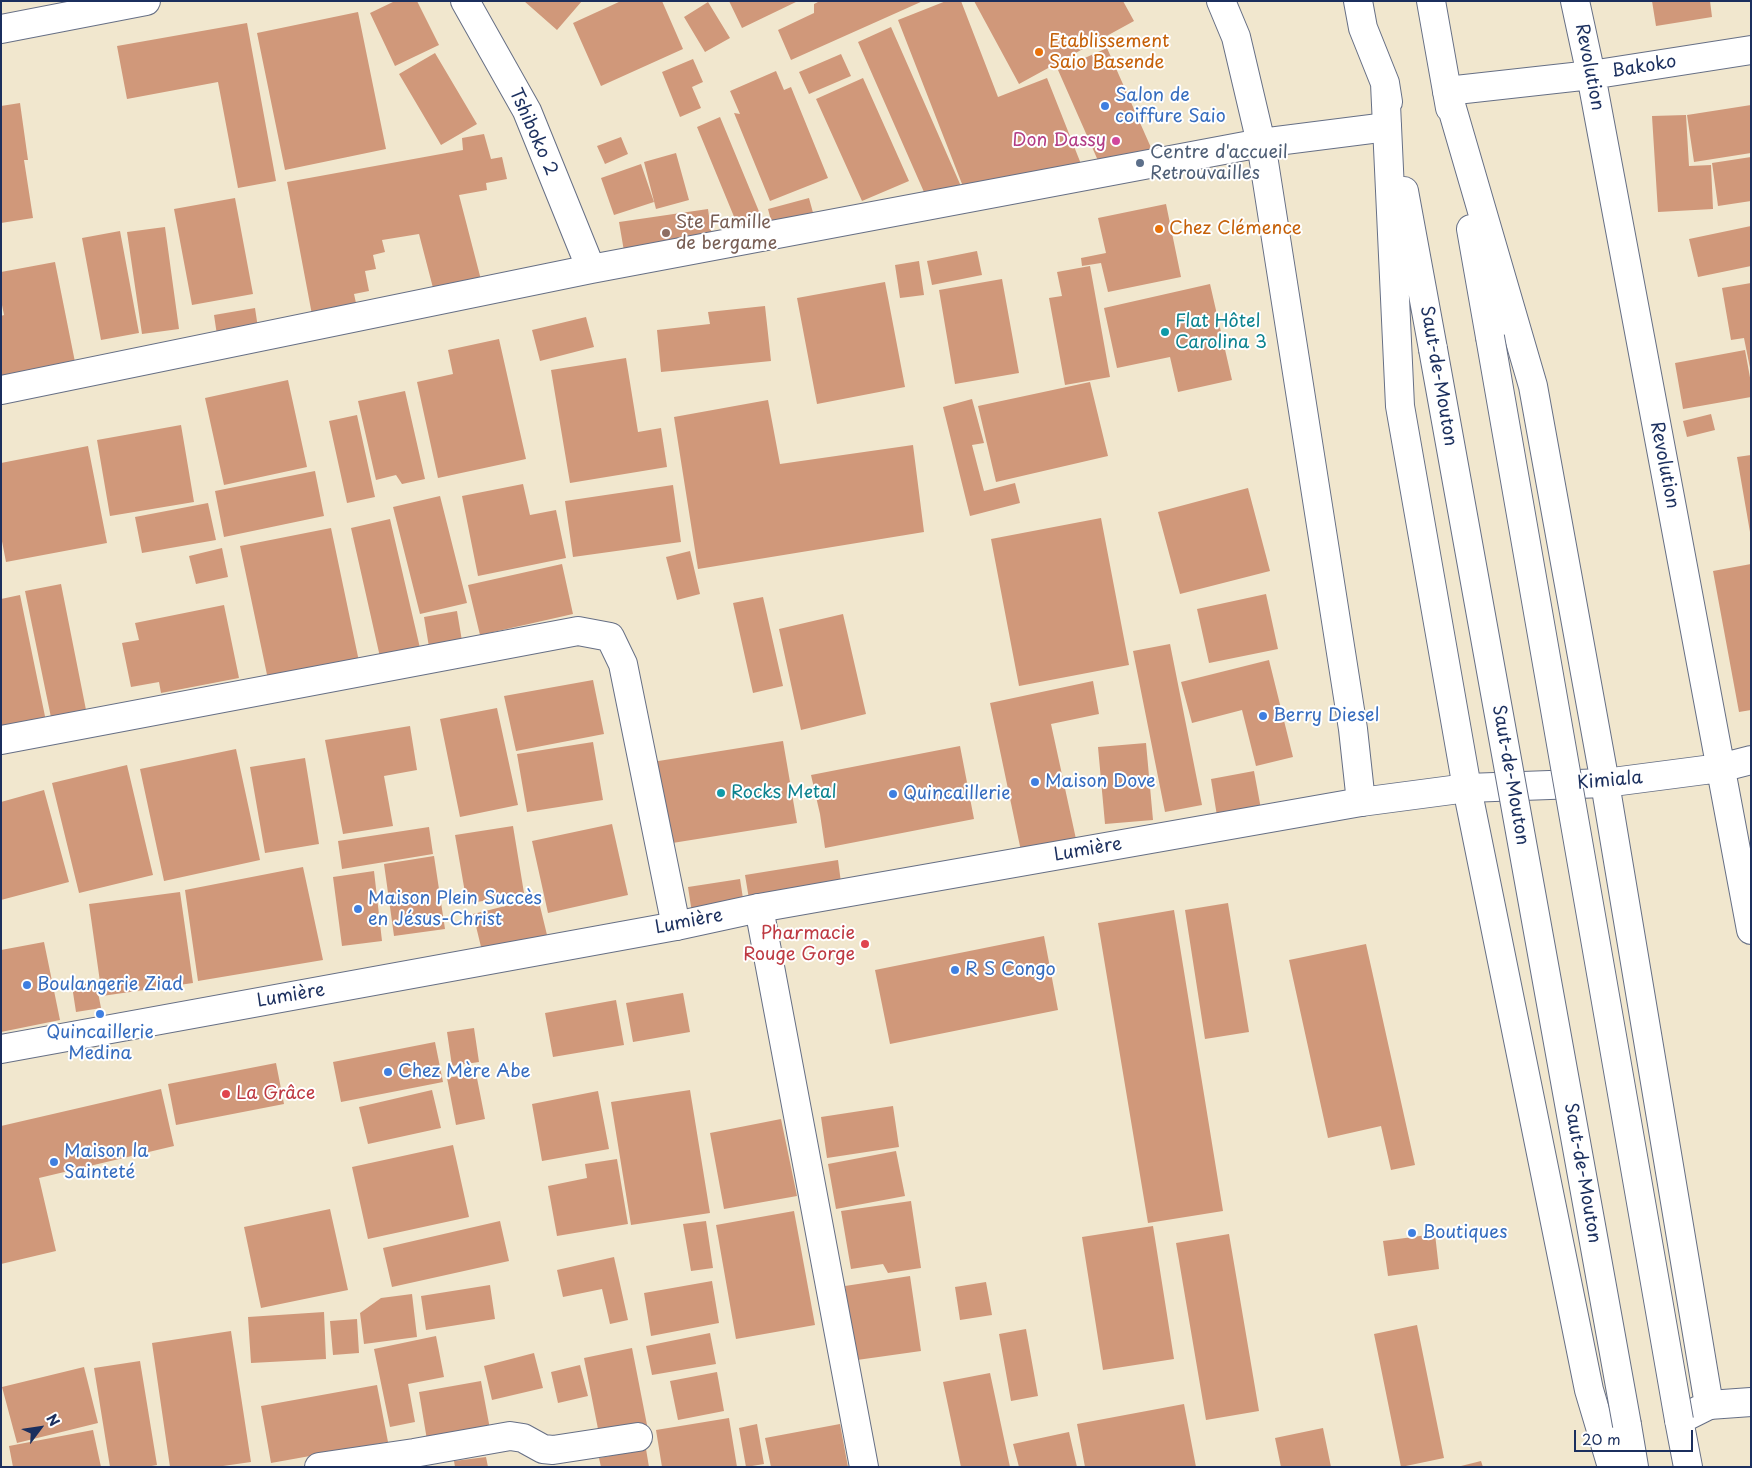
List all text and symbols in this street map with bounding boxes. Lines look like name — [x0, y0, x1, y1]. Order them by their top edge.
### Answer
street label: Revolution — [1570, 22, 1608, 112]
place label: Etablissement Saio Basende — [1049, 31, 1169, 74]
marker: Etablissement Saio Basende — [1033, 46, 1045, 58]
street label: Bakoko — [1610, 51, 1678, 83]
street label: Tshiboko 2 — [504, 85, 562, 179]
place label: Salon de coiffure Saio — [1115, 85, 1226, 128]
marker: Salon de coiffure Saio — [1099, 100, 1111, 112]
place label: Don Dassy — [1012, 130, 1106, 152]
marker: Don Dassy — [1110, 135, 1122, 147]
place label: Centre d'accueil Retrouvailles — [1150, 142, 1288, 184]
marker: Centre d'accueil Retrouvailles — [1134, 157, 1146, 169]
place label: Ste Famille de bergame — [676, 212, 777, 254]
place label: Chez Clémence — [1169, 218, 1302, 240]
marker: Chez Clémence — [1153, 223, 1165, 235]
marker: Ste Famille de bergame — [660, 227, 672, 239]
street label: Saut-de-Mouton — [1415, 304, 1461, 448]
place label: Flat Hôtel Carolina 3 — [1175, 311, 1267, 354]
marker: Flat Hôtel Carolina 3 — [1159, 326, 1171, 338]
street label: Revolution — [1645, 420, 1683, 510]
street label: Saut-de-Mouton — [1487, 703, 1533, 847]
place label: Berry Diesel — [1273, 705, 1379, 727]
marker: Berry Diesel — [1257, 710, 1269, 722]
street label: Kimiala — [1576, 767, 1644, 795]
place label: Maison Dove — [1045, 771, 1156, 793]
marker: Maison Dove — [1029, 776, 1041, 788]
place label: Rocks Metal — [731, 782, 837, 804]
place label: Quincaillerie — [903, 783, 1011, 805]
marker: Rocks Metal — [715, 787, 727, 799]
marker: Quincaillerie — [887, 788, 899, 800]
street label: Lumière — [1052, 833, 1124, 867]
place label: Maison Plein Succès en Jésus-Christ — [368, 888, 542, 931]
marker: Maison Plein Succès en Jésus-Christ — [352, 903, 364, 915]
street label: Lumière — [653, 905, 725, 939]
place label: Pharmacie Rouge Gorge — [743, 923, 855, 966]
marker: Pharmacie Rouge Gorge — [859, 938, 871, 950]
place label: R S Congo — [965, 959, 1056, 981]
marker: R S Congo — [949, 964, 961, 976]
place label: Boulangerie Ziad — [37, 974, 183, 996]
marker: Boulangerie Ziad — [21, 979, 33, 991]
street label: Lumière — [255, 979, 327, 1013]
marker: Quincaillerie Medina — [94, 1008, 106, 1020]
place label: Quincaillerie Medina — [46, 1022, 154, 1064]
place label: Chez Mère Abe — [398, 1061, 531, 1083]
marker: Chez Mère Abe — [382, 1066, 394, 1078]
place label: La Grâce — [236, 1083, 315, 1105]
marker: La Grâce — [220, 1088, 232, 1100]
street label: Saut-de-Mouton — [1559, 1101, 1605, 1245]
place label: Maison la Sainteté — [64, 1141, 148, 1184]
marker: Maison la Sainteté — [48, 1156, 60, 1168]
place label: Boutiques — [1422, 1222, 1507, 1244]
marker: Boutiques — [1406, 1227, 1418, 1239]
north arrow — [15, 1403, 65, 1453]
text: N — [41, 1410, 65, 1430]
scale bar — [1577, 1420, 1696, 1452]
text: 20 m — [1582, 1427, 1621, 1450]

